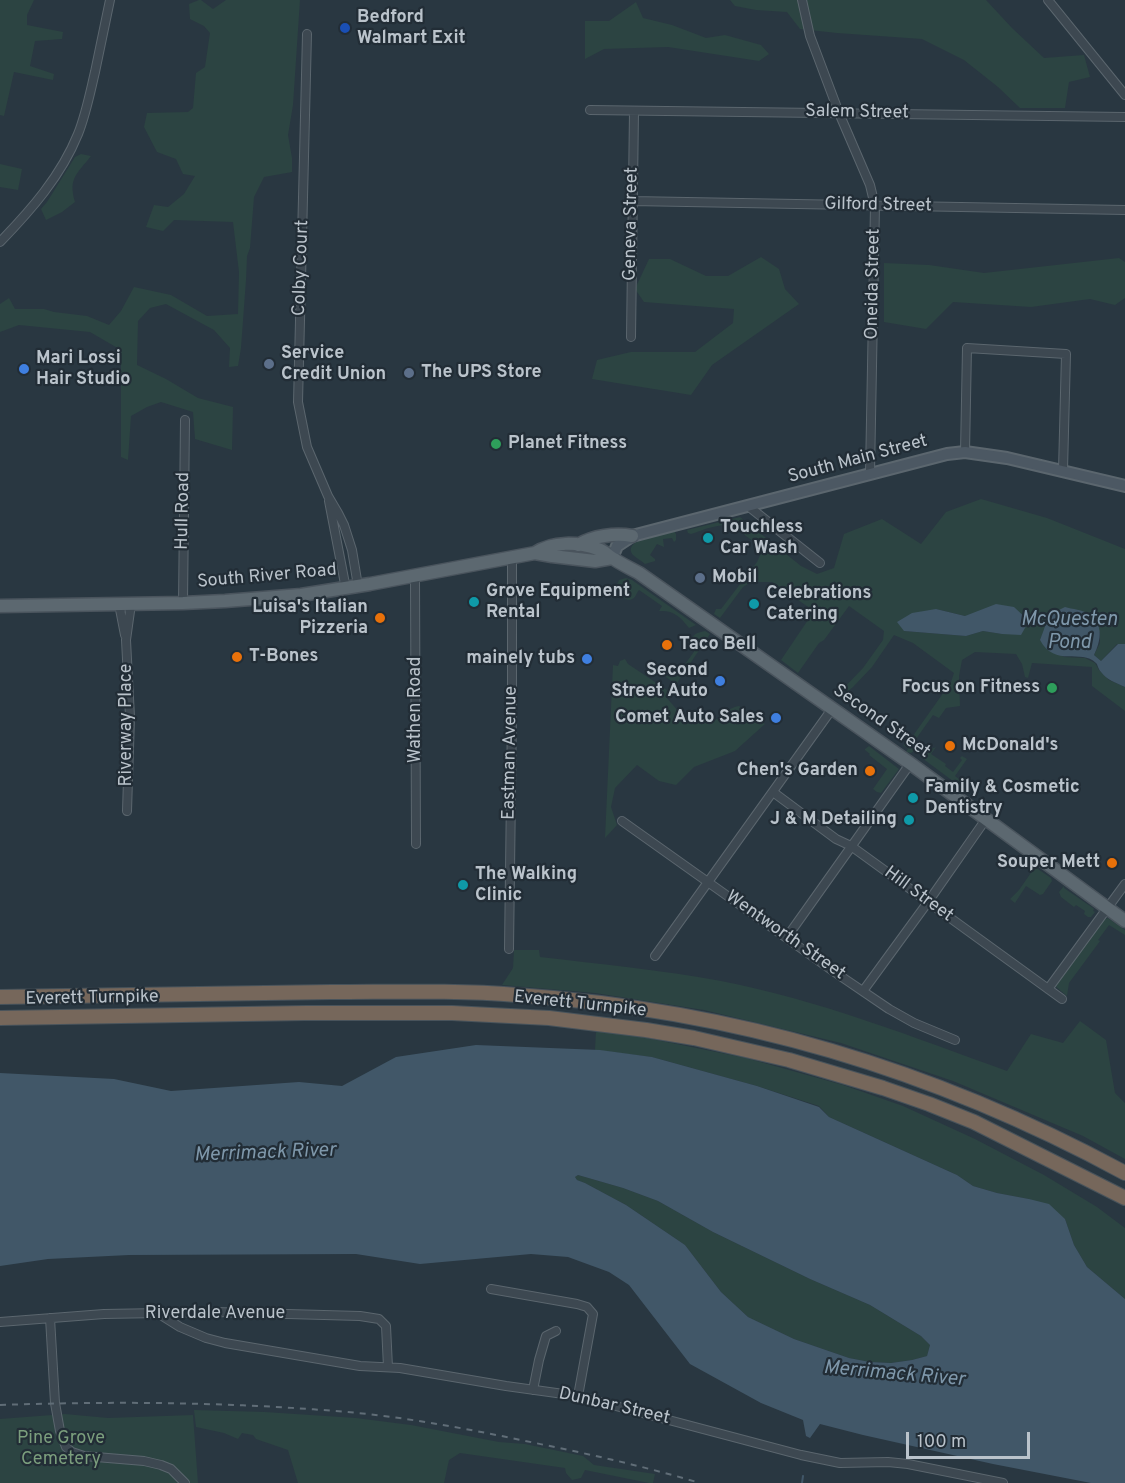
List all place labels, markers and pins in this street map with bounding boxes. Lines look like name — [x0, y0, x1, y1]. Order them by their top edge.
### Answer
place label: Bedford Walmart Exit — [357, 7, 466, 50]
marker: Bedford Walmart Exit — [338, 21, 352, 35]
place label: Service Credit Union — [281, 343, 386, 386]
place label: Mari Lossi Hair Studio — [36, 348, 130, 391]
marker: Service Credit Union — [262, 357, 276, 371]
marker: Mari Lossi Hair Studio — [17, 362, 31, 376]
place label: The UPS Store — [421, 362, 542, 384]
marker: The UPS Store — [402, 366, 416, 380]
place label: Planet Fitness — [508, 433, 627, 455]
marker: Planet Fitness — [489, 437, 503, 451]
place label: Touchless Car Wash — [720, 517, 803, 560]
marker: Touchless Car Wash — [701, 531, 715, 545]
place label: Mobil — [712, 567, 757, 589]
marker: Mobil — [693, 571, 707, 585]
place label: Grove Equipment Rental — [486, 581, 630, 624]
place label: Celebrations Catering — [766, 583, 871, 626]
marker: Grove Equipment Rental — [467, 595, 481, 609]
place label: Luisa's Italian Pizzeria — [252, 597, 368, 640]
marker: Celebrations Catering — [747, 597, 761, 611]
marker: Luisa's Italian Pizzeria — [373, 611, 387, 625]
place label: Taco Bell — [679, 634, 756, 656]
marker: Taco Bell — [660, 638, 674, 652]
place label: T-Bones — [249, 646, 318, 668]
place label: mainely tubs — [466, 648, 575, 670]
marker: T-Bones — [230, 650, 244, 664]
marker: mainely tubs — [580, 652, 594, 666]
place label: Second Street Auto — [611, 660, 708, 702]
marker: Second Street Auto — [713, 674, 727, 688]
place label: Focus on Fitness — [902, 677, 1040, 699]
marker: Focus on Fitness — [1045, 681, 1059, 695]
place label: Comet Auto Sales — [615, 707, 764, 729]
marker: Comet Auto Sales — [769, 711, 783, 725]
place label: McDonald's — [962, 735, 1058, 757]
marker: McDonald's — [943, 739, 957, 753]
place label: Chen's Garden — [737, 760, 858, 782]
marker: Chen's Garden — [863, 764, 877, 778]
place label: Family & Cosmetic Dentistry — [925, 777, 1080, 820]
marker: Family & Cosmetic Dentistry — [906, 791, 920, 805]
place label: J & M Detailing — [770, 809, 897, 831]
marker: J & M Detailing — [902, 813, 916, 827]
place label: Souper Mett — [997, 852, 1100, 874]
marker: Souper Mett — [1105, 856, 1119, 870]
place label: The Walking Clinic — [475, 864, 577, 906]
marker: The Walking Clinic — [456, 878, 470, 892]

